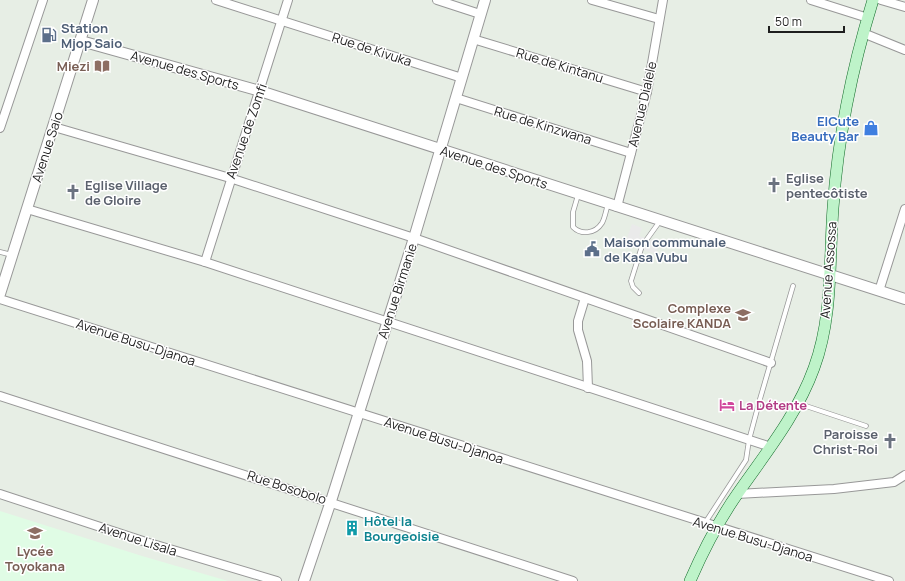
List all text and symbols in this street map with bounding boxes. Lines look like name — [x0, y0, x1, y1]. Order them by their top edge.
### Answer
scale bar — [769, 8, 844, 34]
text: 50 m — [775, 13, 802, 30]
place label: Station Mjop Saio — [61, 19, 122, 52]
fuel station icon: Station Mjop Saio — [40, 26, 58, 44]
street label: Rue de Kivuka — [330, 28, 414, 70]
street label: Rue de Kintanu — [514, 43, 606, 87]
street label: Avenue des Sports — [129, 46, 241, 94]
place label: Miezi — [57, 57, 90, 75]
library icon: Miezi — [93, 57, 111, 75]
street label: Avenue Dialele — [623, 59, 661, 149]
street label: Avenue de Zomfi — [221, 81, 271, 181]
street label: Rue de Kinzwana — [492, 102, 594, 148]
street label: Avenue Saio — [27, 109, 67, 185]
place label: ElCute Beauty Bar — [791, 112, 859, 145]
shop icon: ElCute Beauty Bar — [862, 119, 880, 137]
street label: Avenue des Sports — [438, 141, 550, 193]
place label: Eglise pentecôtiste — [786, 169, 868, 202]
place label: Eglise Village de Gloire — [85, 176, 168, 209]
church icon: Eglise pentecôtiste — [765, 176, 783, 194]
church icon: Eglise Village de Gloire — [64, 183, 82, 201]
street label: Avenue Assossa — [816, 221, 840, 319]
place label: Maison communale de Kasa Vubu — [604, 233, 726, 266]
public building icon: Maison communale de Kasa Vubu — [583, 240, 601, 258]
street label: Avenue Birmanie — [373, 241, 421, 341]
place label: Complexe Scolaire KANDA — [633, 299, 731, 332]
school or university icon: Complexe Scolaire KANDA — [734, 306, 752, 324]
street label: Avenue Busu-Djanoa — [74, 314, 198, 370]
hotel icon: La Détente — [718, 396, 736, 414]
place label: La Détente — [739, 396, 807, 414]
street label: Avenue Busu-Djanoa — [382, 412, 506, 468]
place label: Paroisse Christ-Roi — [813, 425, 878, 458]
church icon: Paroisse Christ-Roi — [881, 432, 899, 450]
street label: Rue Bosobolo — [245, 466, 329, 508]
place label: Hôtel la Bourgeoisie — [364, 512, 439, 545]
street label: Avenue Busu-Djanoa — [691, 512, 815, 566]
street label: Avenue Lisala — [97, 518, 179, 560]
building icon: Hôtel la Bourgeoisie — [343, 519, 361, 537]
school or university icon: Lycée Toyokana — [26, 524, 44, 542]
place label: Lycée Toyokana — [5, 542, 65, 575]

